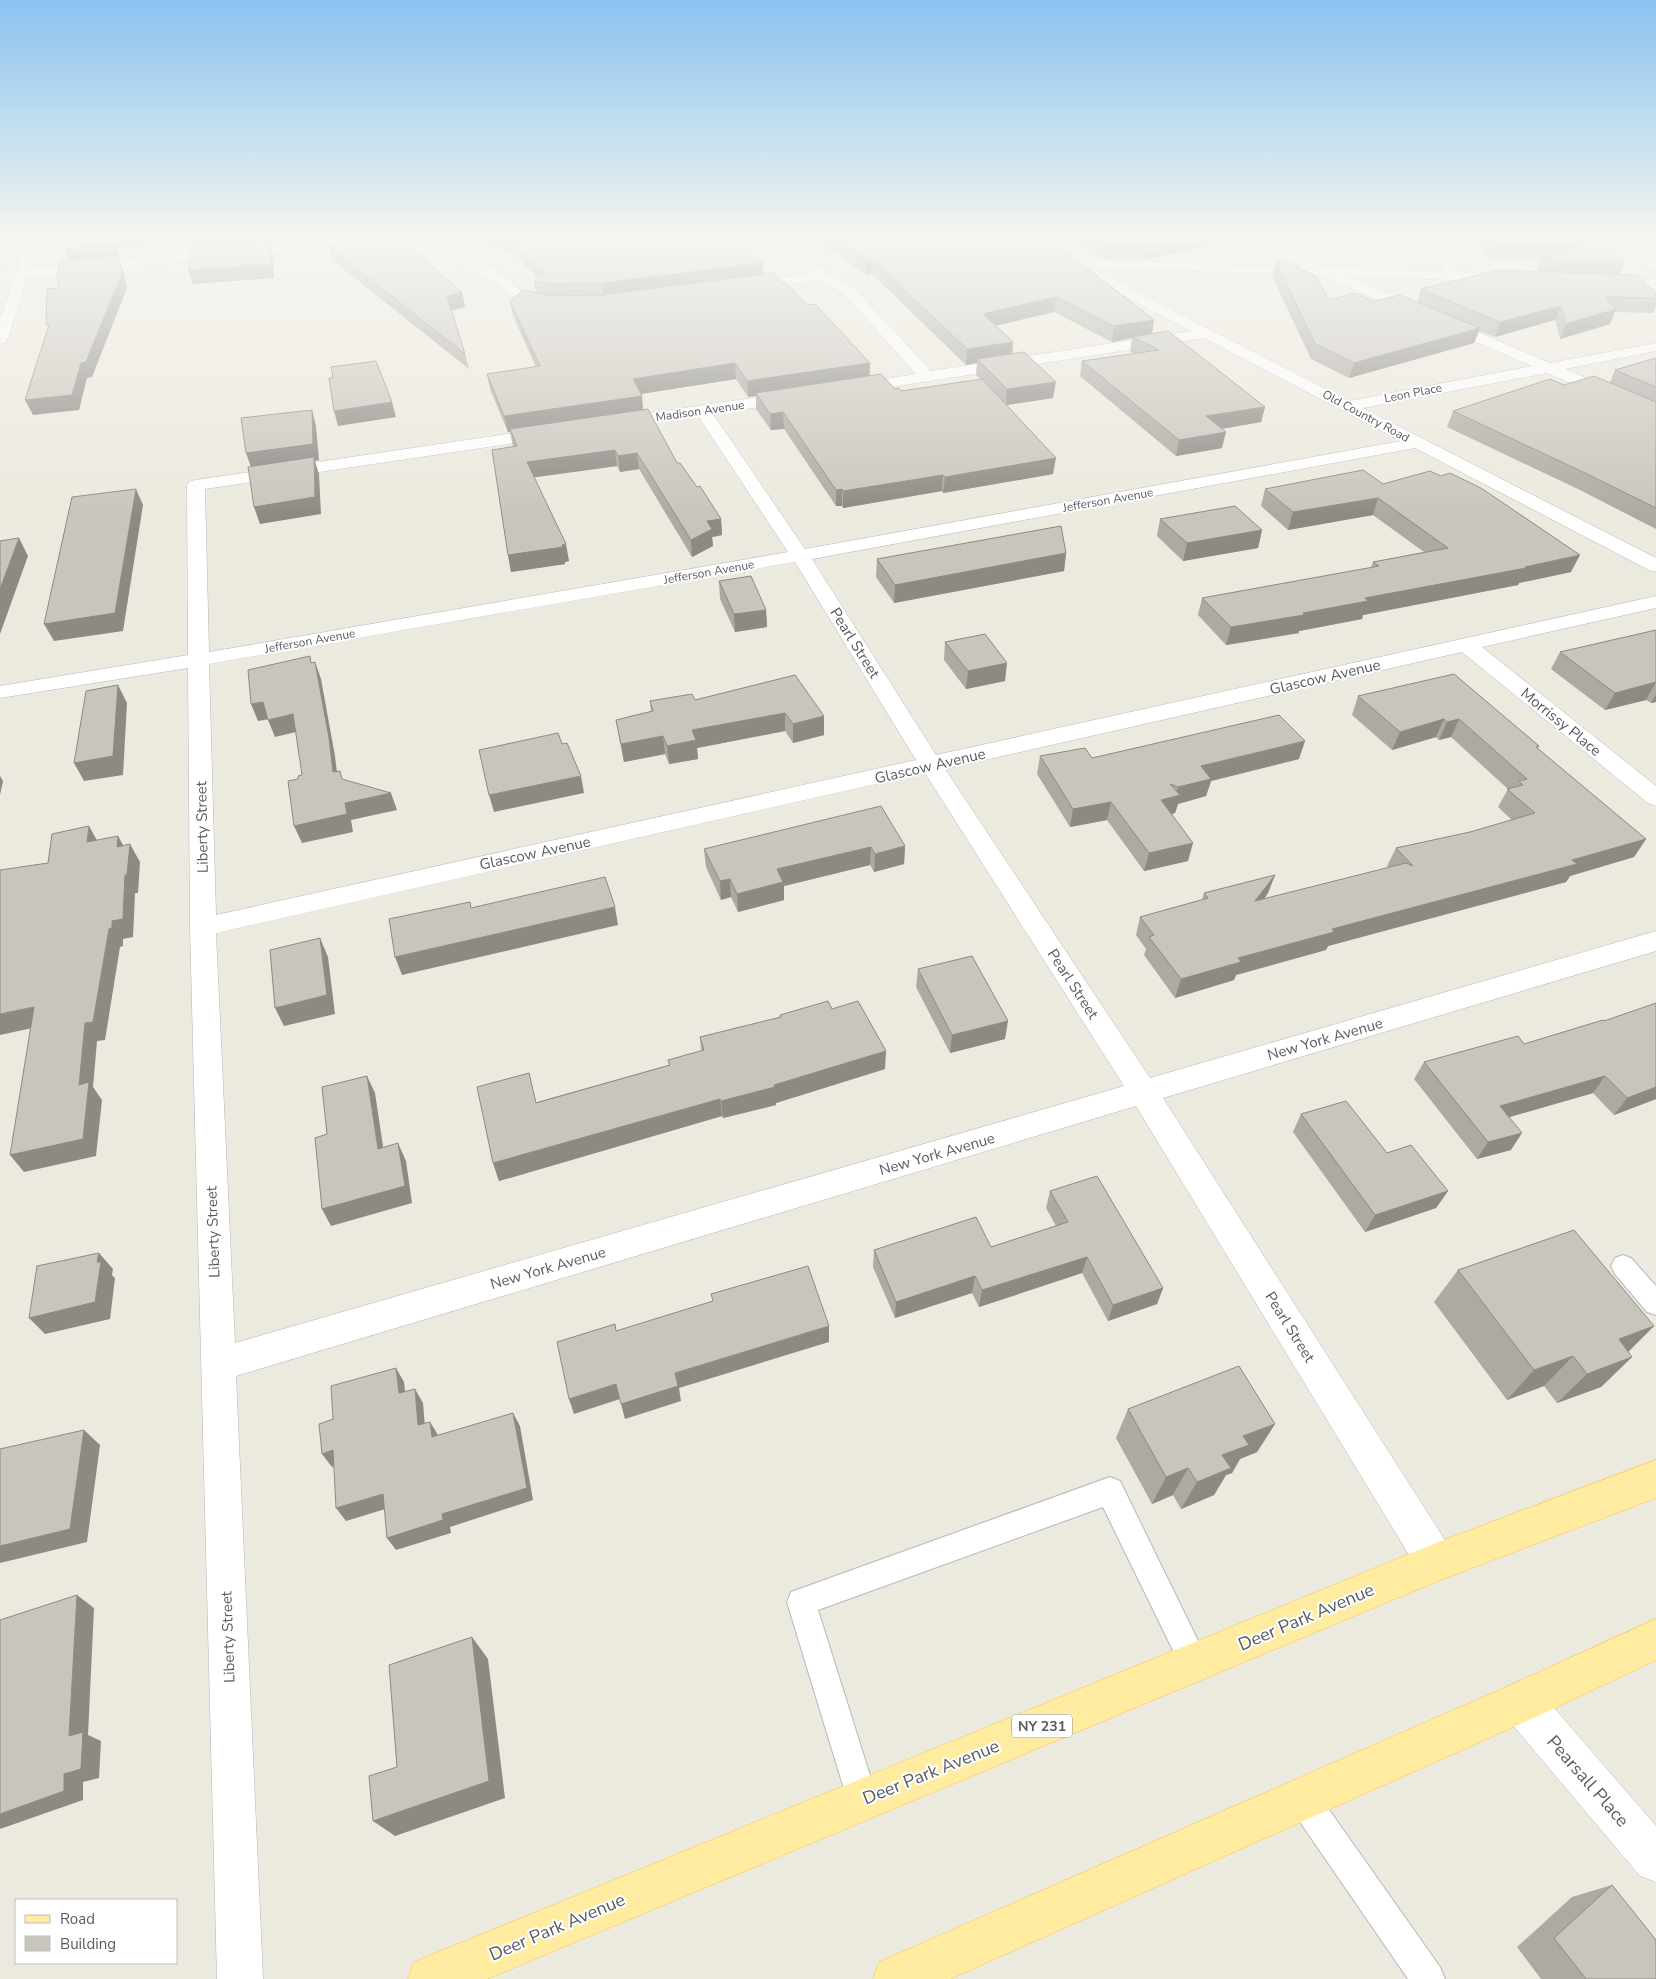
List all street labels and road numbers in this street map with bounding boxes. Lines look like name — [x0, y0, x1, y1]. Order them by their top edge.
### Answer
street label: Leon Place — [1383, 380, 1443, 406]
street label: Old Country Road — [1320, 386, 1412, 446]
street label: Madison Avenue — [655, 397, 745, 425]
street label: Jefferson Avenue — [1060, 484, 1155, 516]
street label: Jefferson Avenue — [661, 556, 756, 588]
street label: Pearl Street — [825, 604, 885, 683]
street label: Jefferson Avenue — [262, 625, 357, 657]
street label: Glascow Avenue — [1268, 655, 1382, 699]
street label: Morrissy Place — [1517, 683, 1605, 761]
street label: Glascow Avenue — [873, 744, 987, 788]
street label: Liberty Street — [191, 780, 213, 873]
street label: Glascow Avenue — [478, 831, 592, 875]
street label: Pearl Street — [1043, 945, 1103, 1023]
street label: New York Avenue — [1265, 1013, 1385, 1065]
street label: New York Avenue — [877, 1128, 997, 1180]
street label: Liberty Street — [201, 1185, 225, 1278]
street label: New York Avenue — [488, 1242, 608, 1294]
street label: Pearl Street — [1260, 1288, 1320, 1367]
street label: Deer Park Avenue — [1234, 1578, 1378, 1656]
street label: Liberty Street — [216, 1590, 240, 1683]
road number: NY 231 — [1012, 1714, 1072, 1738]
street label: Pearsall Place — [1542, 1730, 1634, 1832]
street label: Deer Park Avenue — [859, 1734, 1003, 1810]
street label: Deer Park Avenue — [485, 1888, 629, 1966]

